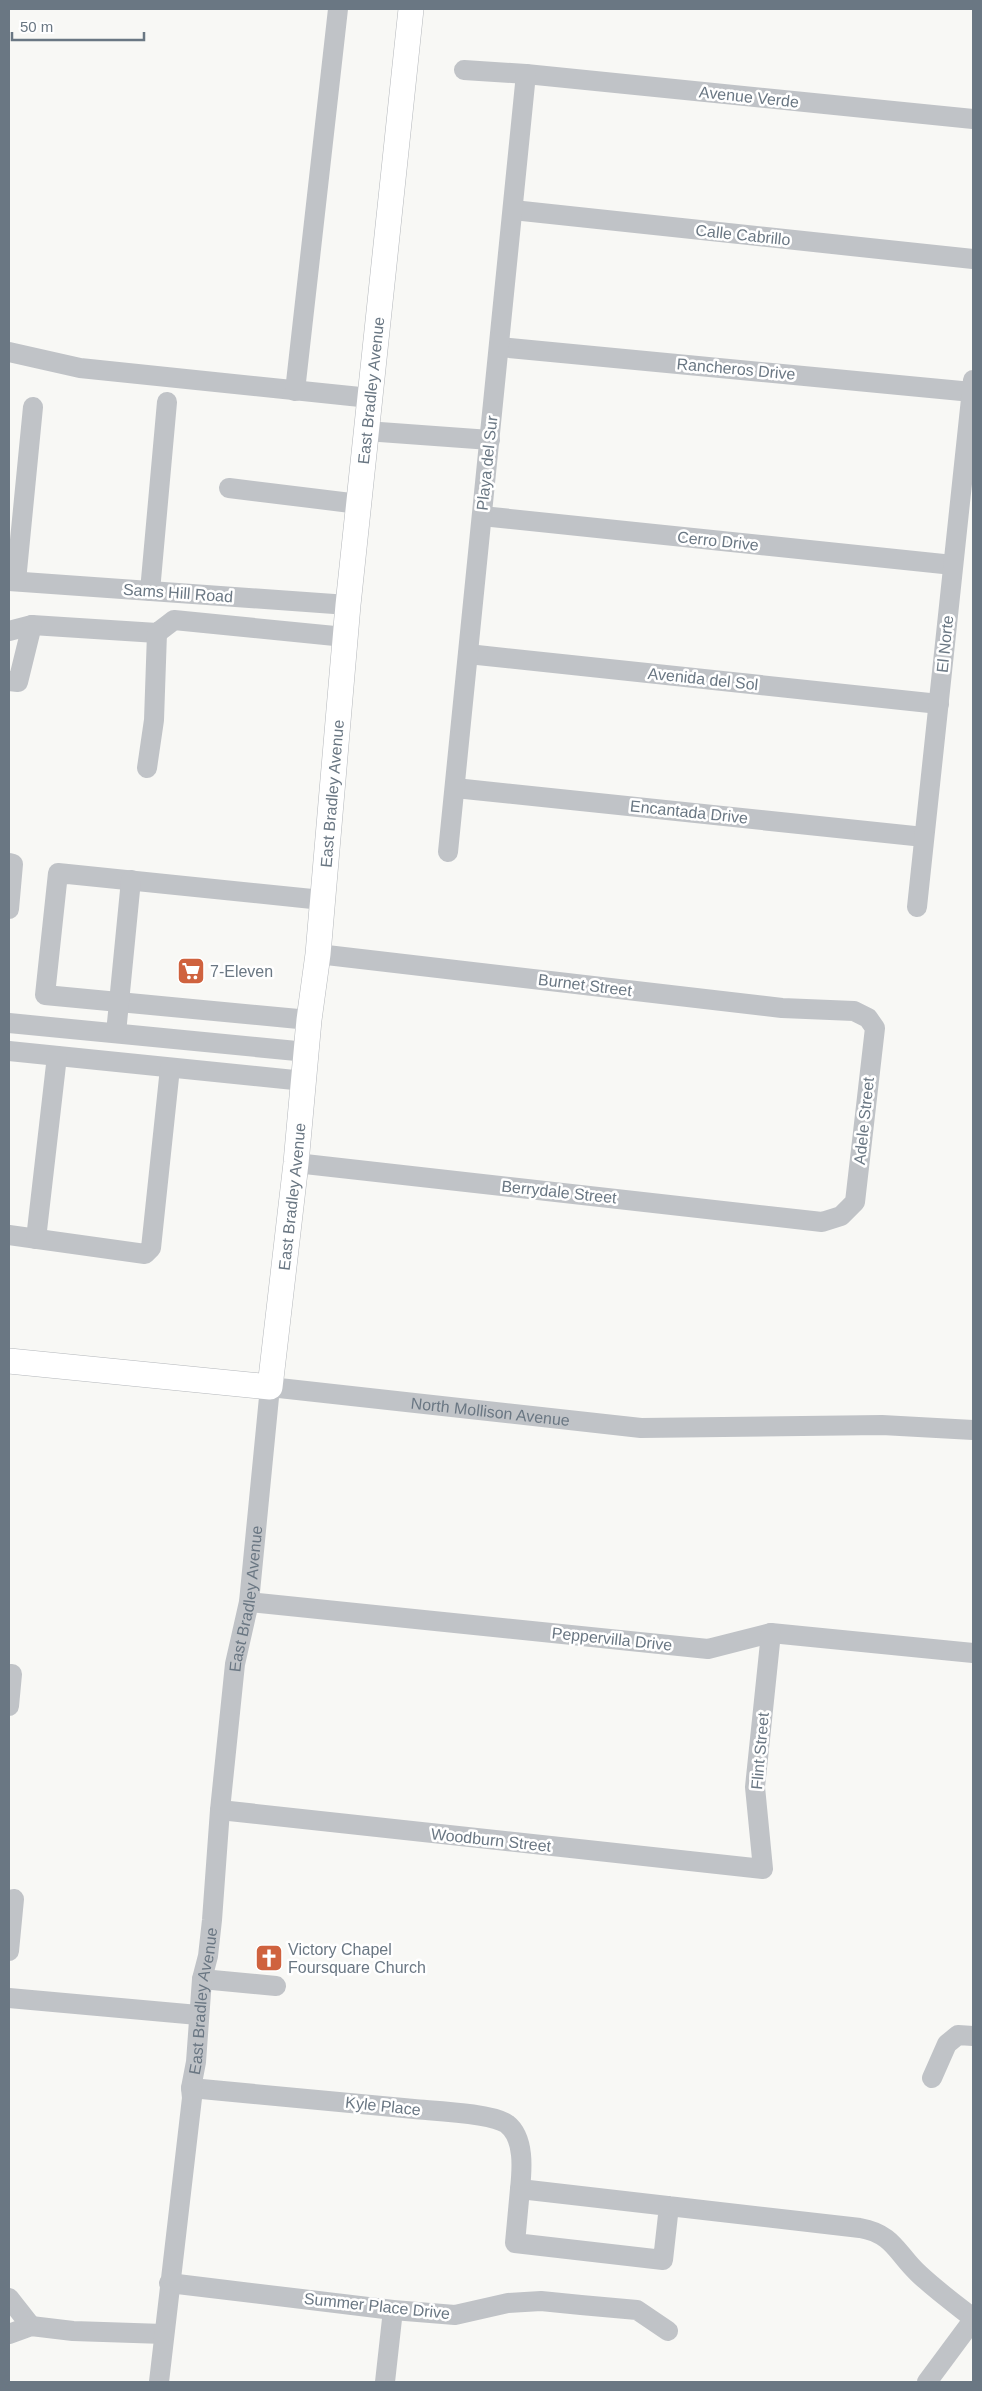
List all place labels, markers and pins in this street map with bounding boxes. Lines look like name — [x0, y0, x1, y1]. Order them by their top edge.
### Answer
supermarket icon: 7-Eleven — [176, 956, 206, 986]
place label: 7-Eleven — [210, 963, 273, 980]
place label: Victory Chapel Foursquare Church — [288, 1941, 426, 1976]
church icon: Victory Chapel Foursquare Church — [254, 1943, 284, 1973]

